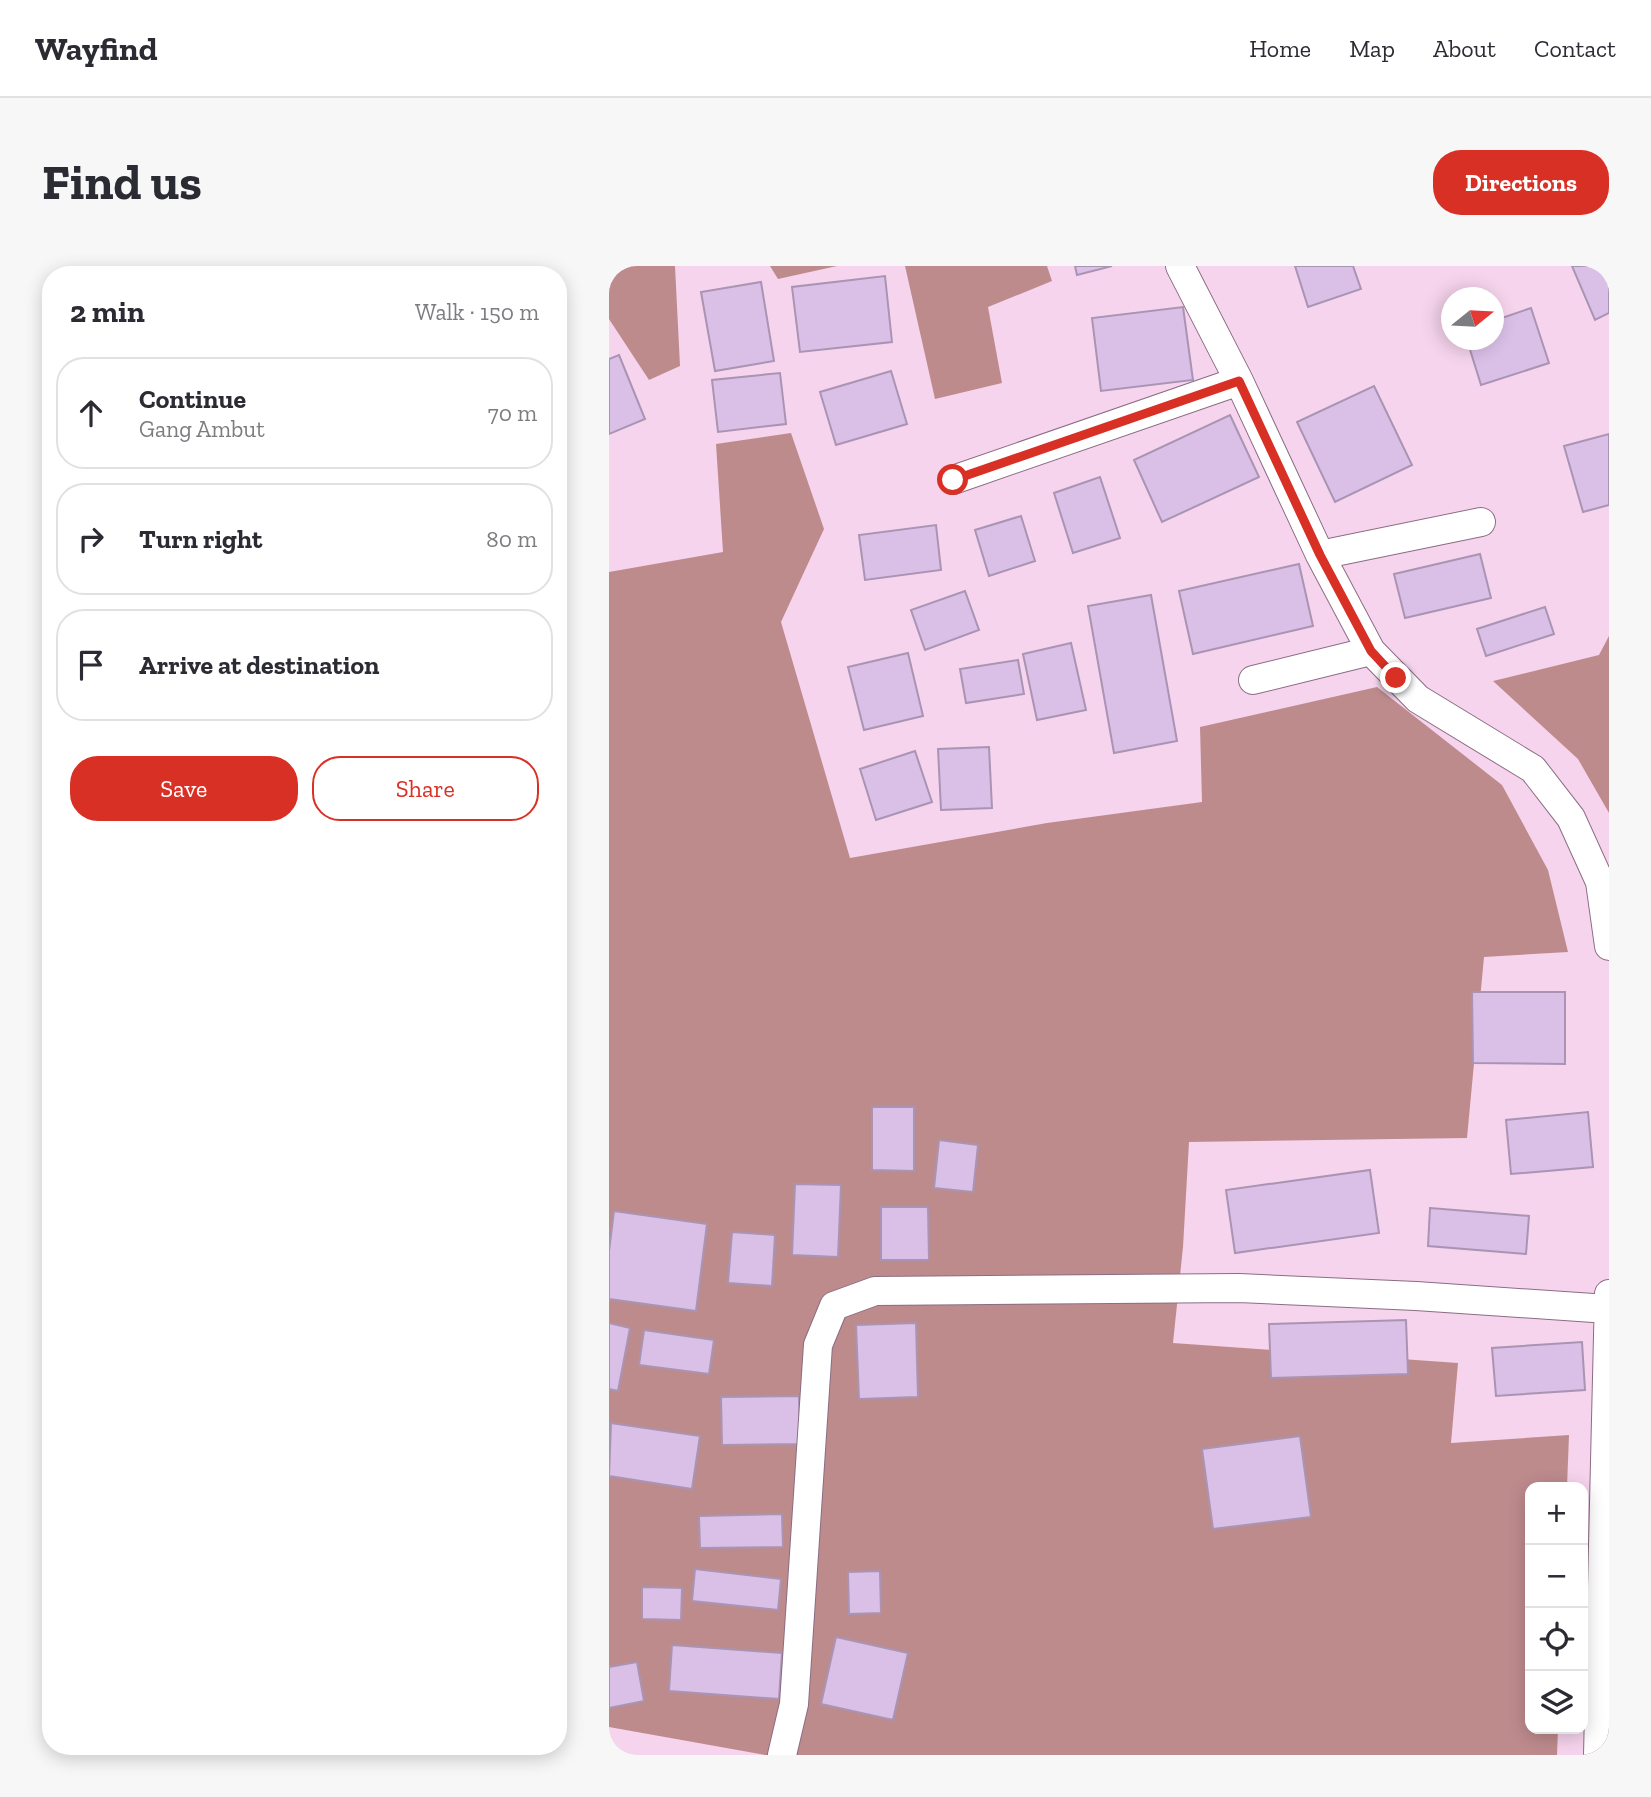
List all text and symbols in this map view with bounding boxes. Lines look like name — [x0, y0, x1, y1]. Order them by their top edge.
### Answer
text: Wayfind — [35, 29, 158, 68]
text: Home — [1249, 34, 1311, 63]
text: Map — [1349, 34, 1395, 63]
text: About — [1433, 34, 1496, 63]
text: Contact — [1534, 34, 1616, 63]
button: Directions — [1433, 150, 1609, 215]
text: Find us — [42, 153, 202, 212]
north arrow — [1441, 287, 1504, 350]
text: 2 min — [70, 294, 145, 330]
text: Walk · 150 m — [415, 298, 539, 326]
text: Continue — [139, 383, 246, 415]
icon: ahead — [72, 394, 110, 432]
text: 70 m — [488, 399, 537, 427]
text: Gang Ambut — [139, 415, 265, 443]
route start — [937, 464, 968, 495]
icon: right — [72, 520, 110, 558]
text: Turn right — [139, 523, 262, 555]
text: 80 m — [486, 525, 537, 553]
icon: arrive — [72, 646, 110, 684]
text: Arrive at destination — [139, 649, 379, 681]
route end — [1380, 662, 1411, 693]
button: Save — [70, 756, 298, 821]
button: Share — [312, 756, 539, 821]
map controls — [1525, 1482, 1588, 1734]
button: + — [1525, 1482, 1588, 1545]
button: − — [1525, 1545, 1588, 1608]
button: locate — [1525, 1608, 1588, 1671]
button: layers — [1525, 1671, 1588, 1734]

